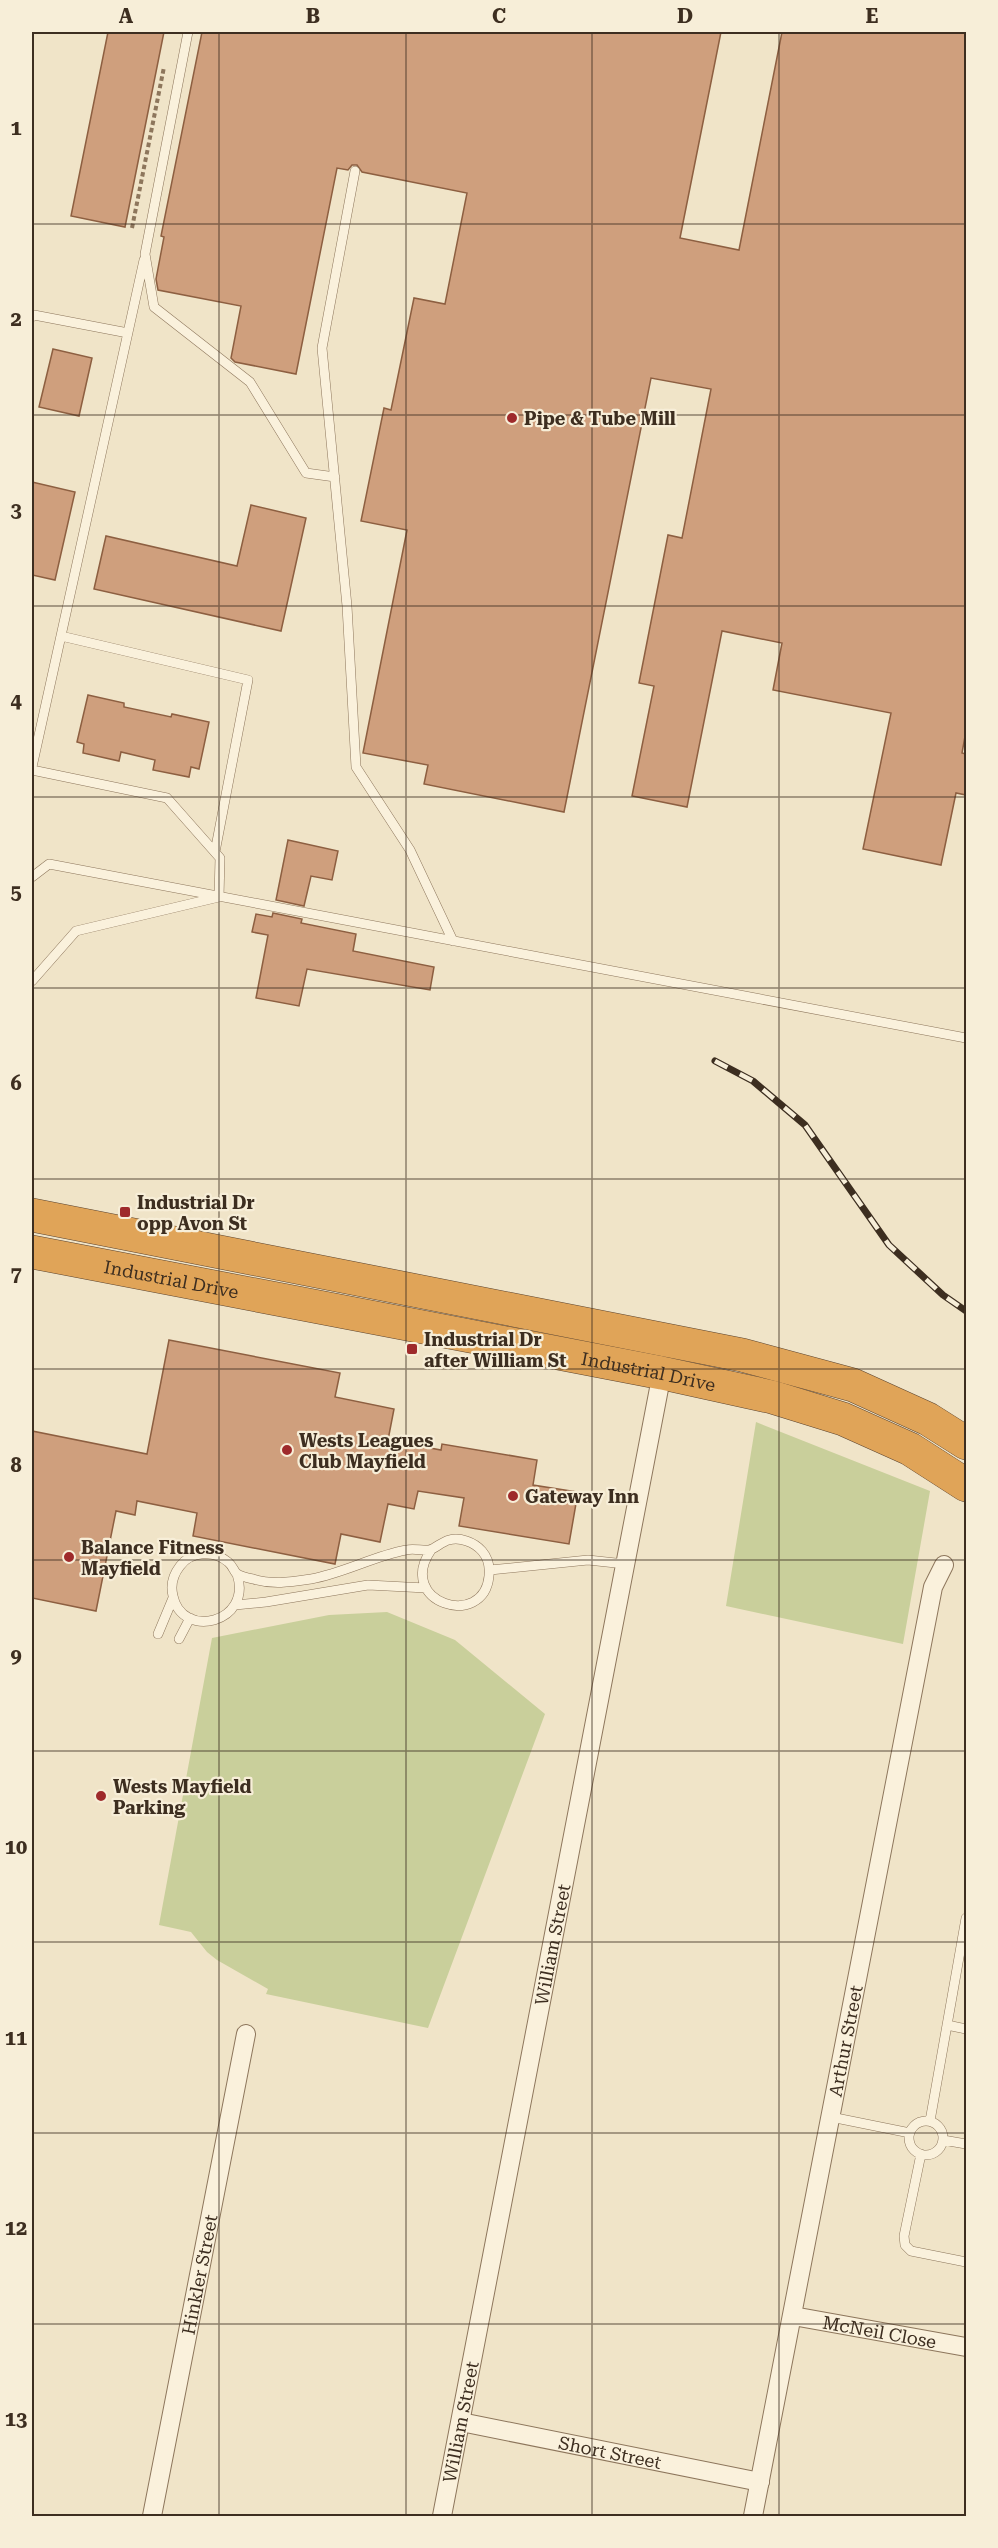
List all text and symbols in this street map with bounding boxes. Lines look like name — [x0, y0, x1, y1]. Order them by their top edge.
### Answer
text: A — [119, 4, 134, 28]
text: B — [306, 4, 320, 28]
text: C — [492, 4, 506, 28]
text: D — [677, 4, 693, 28]
text: E — [866, 4, 879, 28]
text: 1 — [10, 116, 22, 140]
text: 2 — [10, 307, 22, 331]
place label: Pipe & Tube Mill — [524, 408, 676, 429]
marker: Pipe & Tube Mill — [505, 411, 519, 425]
text: 3 — [10, 498, 22, 522]
text: 4 — [10, 689, 22, 713]
text: 5 — [10, 880, 22, 904]
text: 6 — [10, 1071, 22, 1095]
place label: Industrial Dr opp Avon St — [137, 1192, 255, 1234]
marker: Industrial Dr opp Avon St — [118, 1205, 132, 1219]
street label: Industrial Drive — [102, 1256, 241, 1302]
text: 7 — [10, 1262, 22, 1286]
place label: Industrial Dr after William St — [424, 1329, 566, 1371]
marker: Industrial Dr after William St — [405, 1342, 419, 1356]
street label: Industrial Drive — [580, 1347, 718, 1395]
place label: Wests Leagues Club Mayfield — [299, 1430, 433, 1472]
marker: Wests Leagues Club Mayfield — [280, 1443, 294, 1457]
text: 8 — [10, 1453, 22, 1477]
place label: Gateway Inn — [525, 1486, 639, 1507]
marker: Gateway Inn — [506, 1489, 520, 1503]
place label: Balance Fitness Mayfield — [81, 1537, 224, 1579]
marker: Balance Fitness Mayfield — [62, 1550, 76, 1564]
text: 9 — [10, 1644, 22, 1668]
place label: Wests Mayfield Parking — [113, 1776, 251, 1818]
marker: Wests Mayfield Parking — [94, 1789, 108, 1803]
text: 10 — [5, 1835, 27, 1859]
street label: William Street — [530, 1882, 574, 2007]
street label: Arthur Street — [824, 1983, 866, 2098]
text: 11 — [5, 2026, 27, 2050]
street label: Hinkler Street — [177, 2212, 221, 2336]
text: 12 — [5, 2216, 27, 2240]
street label: McNeil Close — [821, 2311, 938, 2352]
street label: William Street — [438, 2359, 482, 2484]
text: 13 — [5, 2407, 27, 2431]
street label: Short Street — [557, 2431, 664, 2473]

